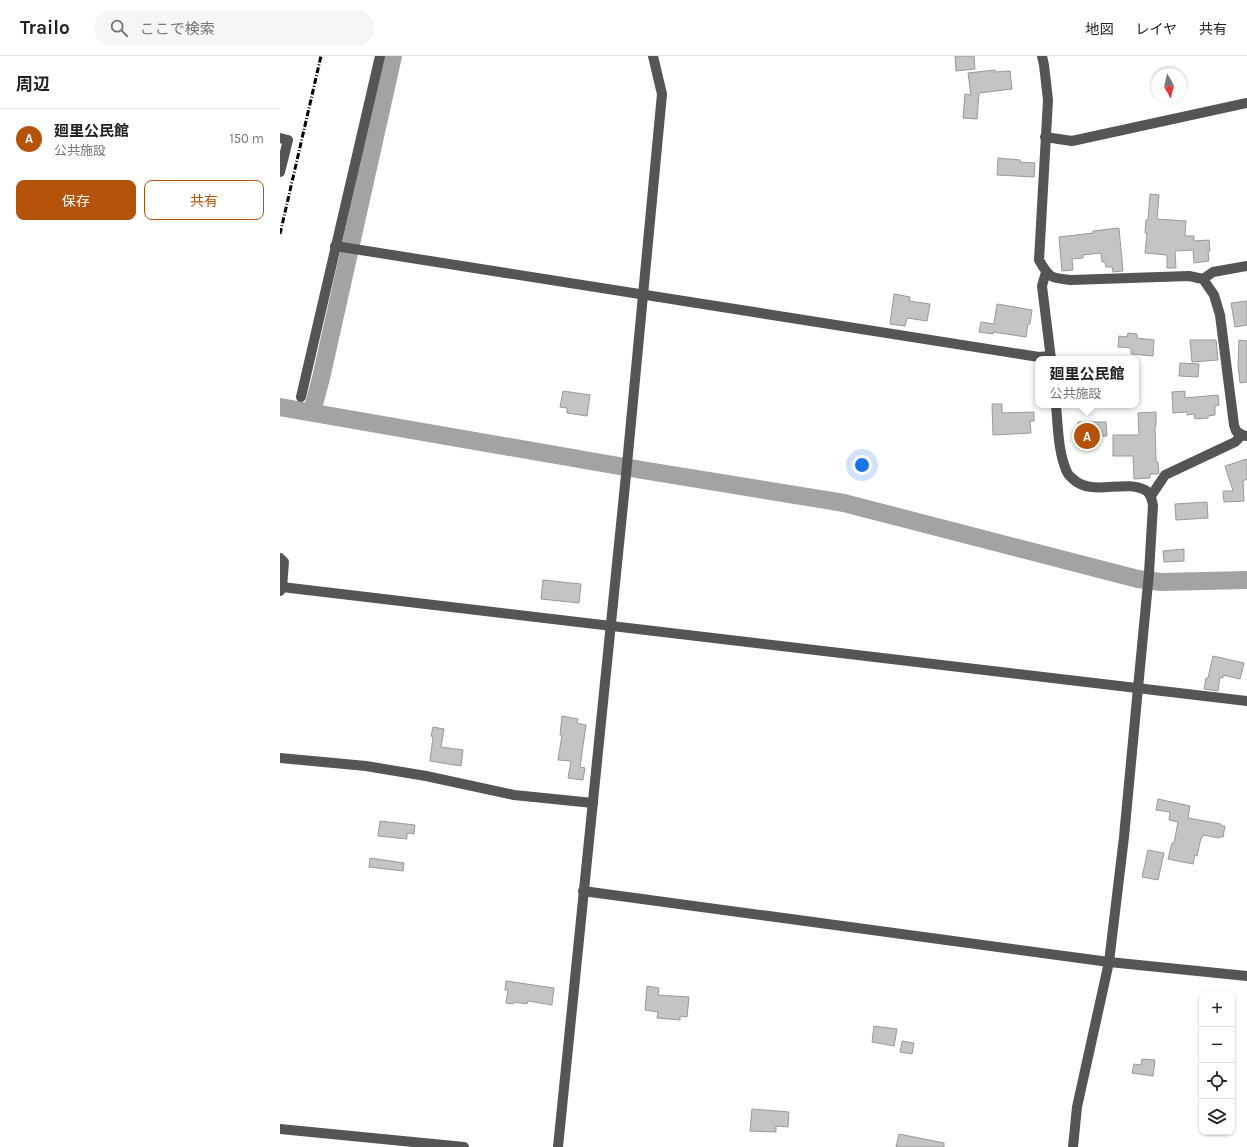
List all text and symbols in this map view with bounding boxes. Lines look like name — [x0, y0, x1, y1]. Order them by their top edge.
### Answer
search box — [94, 10, 374, 46]
text: Trailo — [20, 17, 70, 39]
icon: search — [108, 17, 130, 39]
text: ここで検索 — [140, 20, 215, 38]
text: 地図 — [1085, 21, 1113, 38]
text: レイヤ — [1135, 21, 1177, 38]
text: 共有 — [1199, 21, 1227, 38]
north arrow — [1151, 68, 1187, 104]
text: 周辺 — [16, 74, 50, 94]
text: 廻里公民館 — [54, 122, 129, 140]
text: A — [25, 131, 33, 146]
text: 150 m — [229, 131, 264, 146]
text: 公共施設 — [54, 143, 106, 158]
button: 保存 — [16, 180, 136, 220]
button: 共有 — [144, 180, 264, 220]
popup — [1035, 356, 1139, 408]
text: 廻里公民館 — [1049, 365, 1125, 383]
text: 公共施設 — [1049, 386, 1102, 401]
pin: A — [1074, 421, 1100, 451]
your location — [852, 455, 872, 475]
map controls — [1199, 991, 1235, 1135]
button: + — [1199, 991, 1235, 1027]
button: − — [1199, 1027, 1235, 1063]
button: locate — [1199, 1063, 1235, 1099]
button: layers — [1199, 1099, 1235, 1135]

